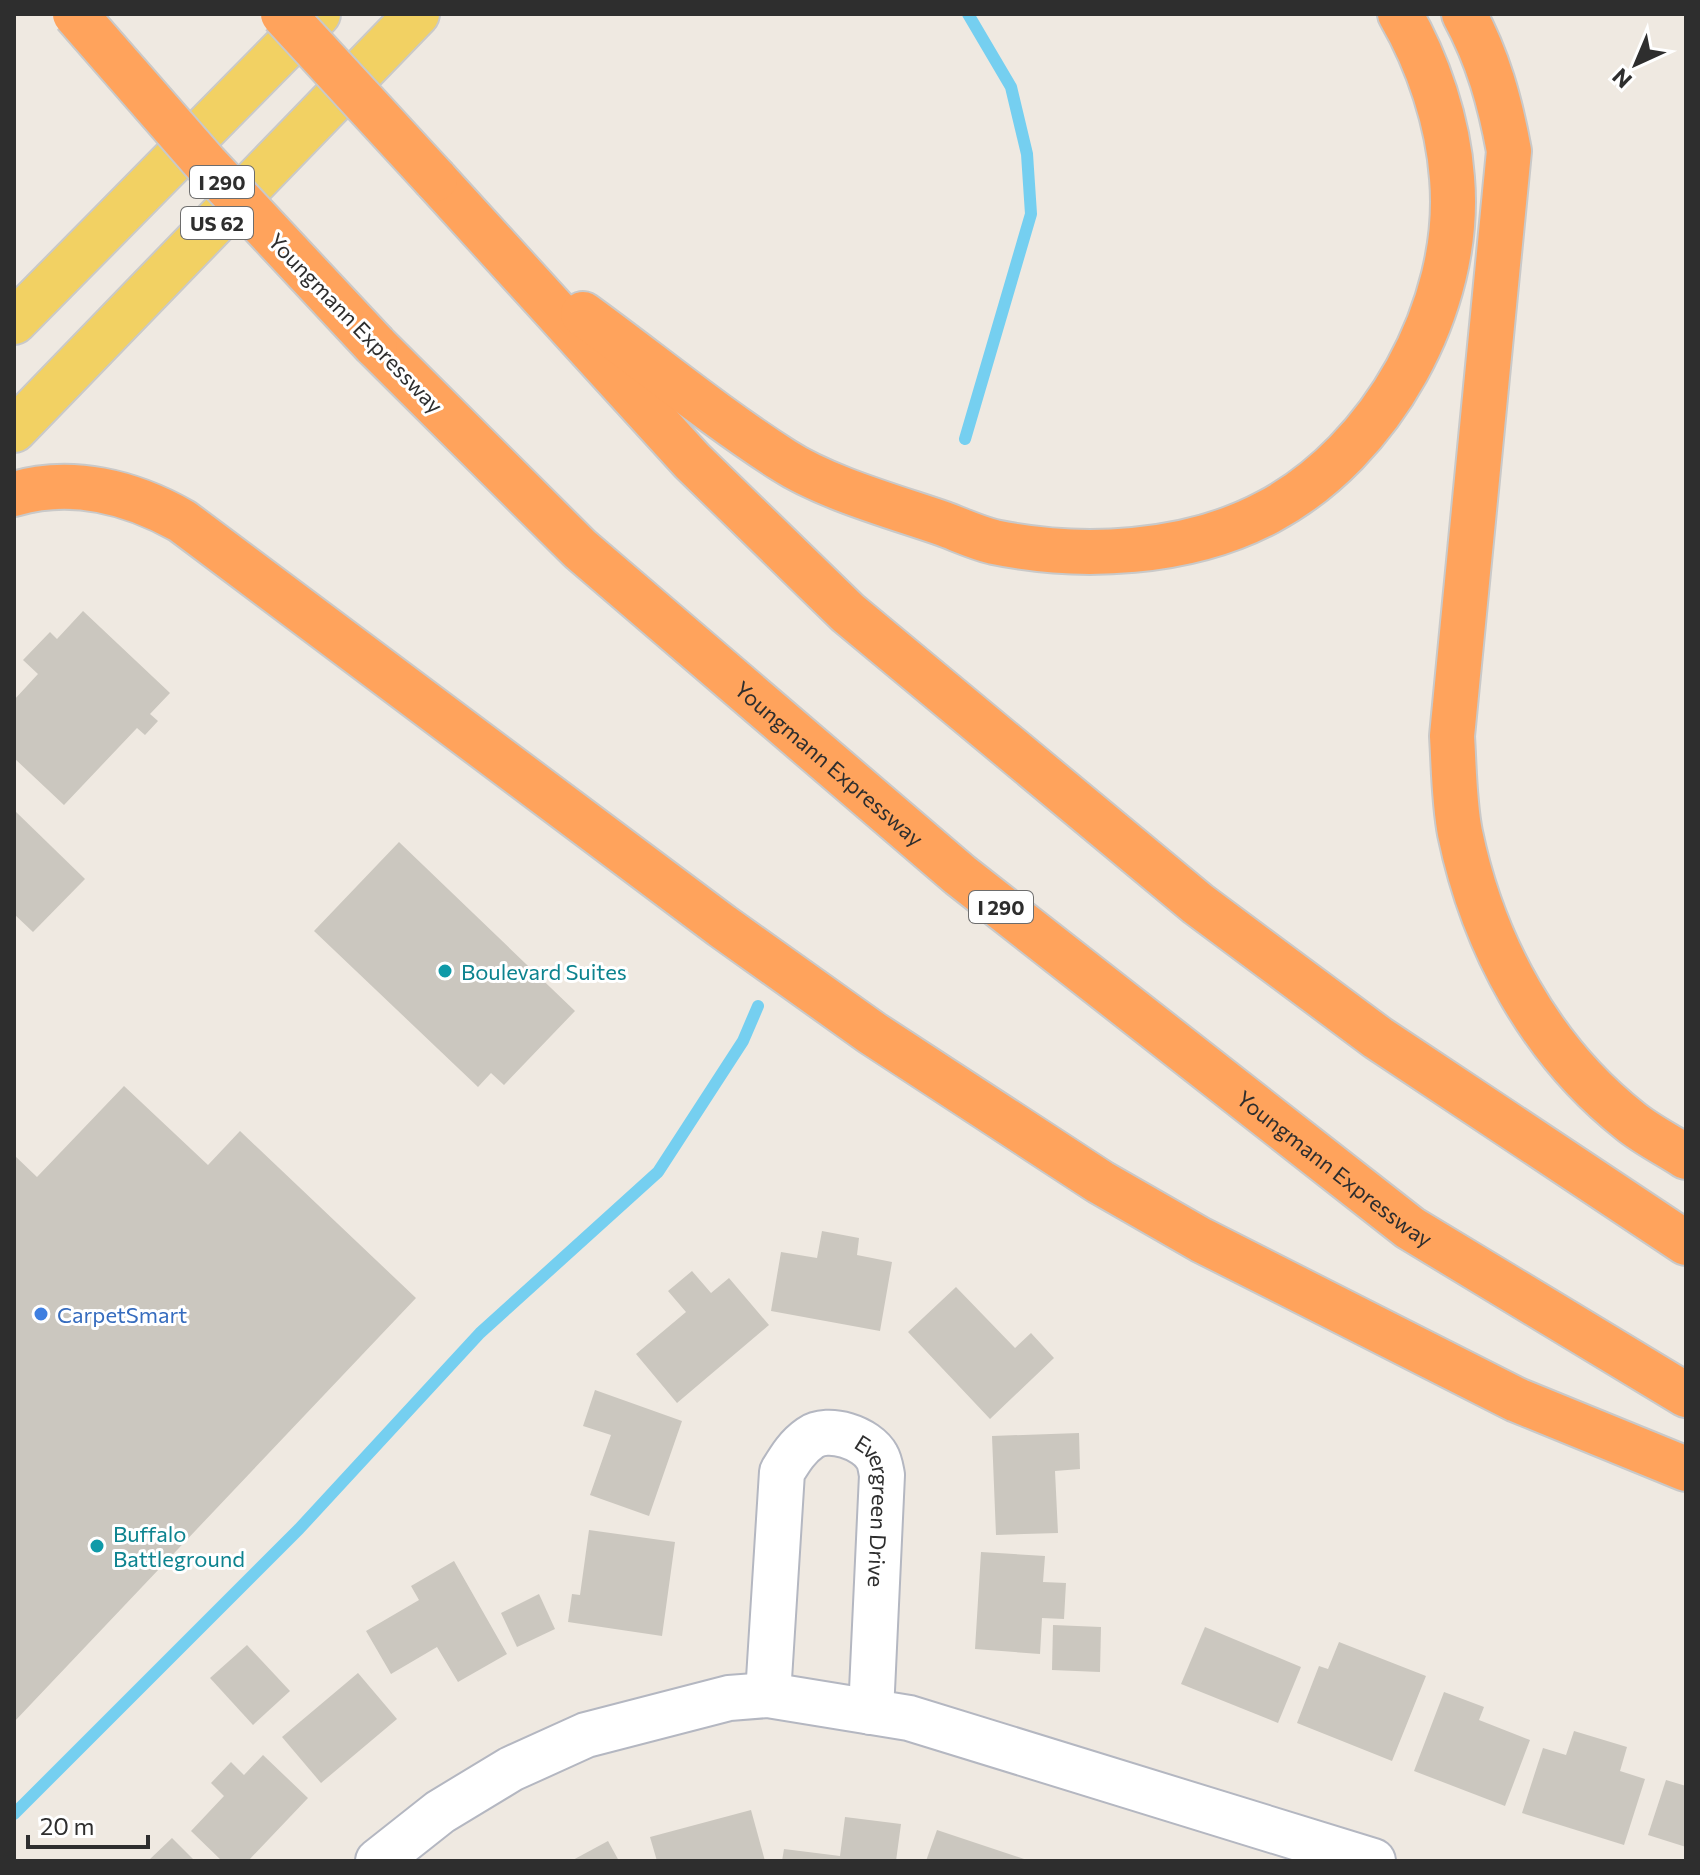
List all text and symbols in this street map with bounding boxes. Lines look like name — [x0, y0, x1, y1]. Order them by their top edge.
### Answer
north arrow — [1596, 24, 1676, 104]
text: N — [1606, 63, 1637, 94]
road number: I 290 — [190, 166, 254, 198]
road number: US 62 — [181, 207, 253, 239]
street label: Youngmann Expressway — [263, 227, 449, 419]
street label: Youngmann Expressway — [730, 675, 929, 852]
road number: I 290 — [969, 891, 1033, 923]
place label: Boulevard Suites — [461, 958, 627, 985]
marker: Boulevard Suites — [436, 962, 454, 980]
street label: Youngmann Expressway — [1232, 1084, 1438, 1252]
place label: CarpetSmart — [57, 1301, 187, 1328]
marker: CarpetSmart — [32, 1305, 50, 1323]
street label: Evergreen Drive — [850, 1428, 896, 1588]
place label: Buffalo Battleground — [113, 1520, 245, 1572]
marker: Buffalo Battleground — [88, 1537, 106, 1555]
scale bar — [28, 1799, 148, 1849]
text: 20 m — [40, 1811, 94, 1840]

